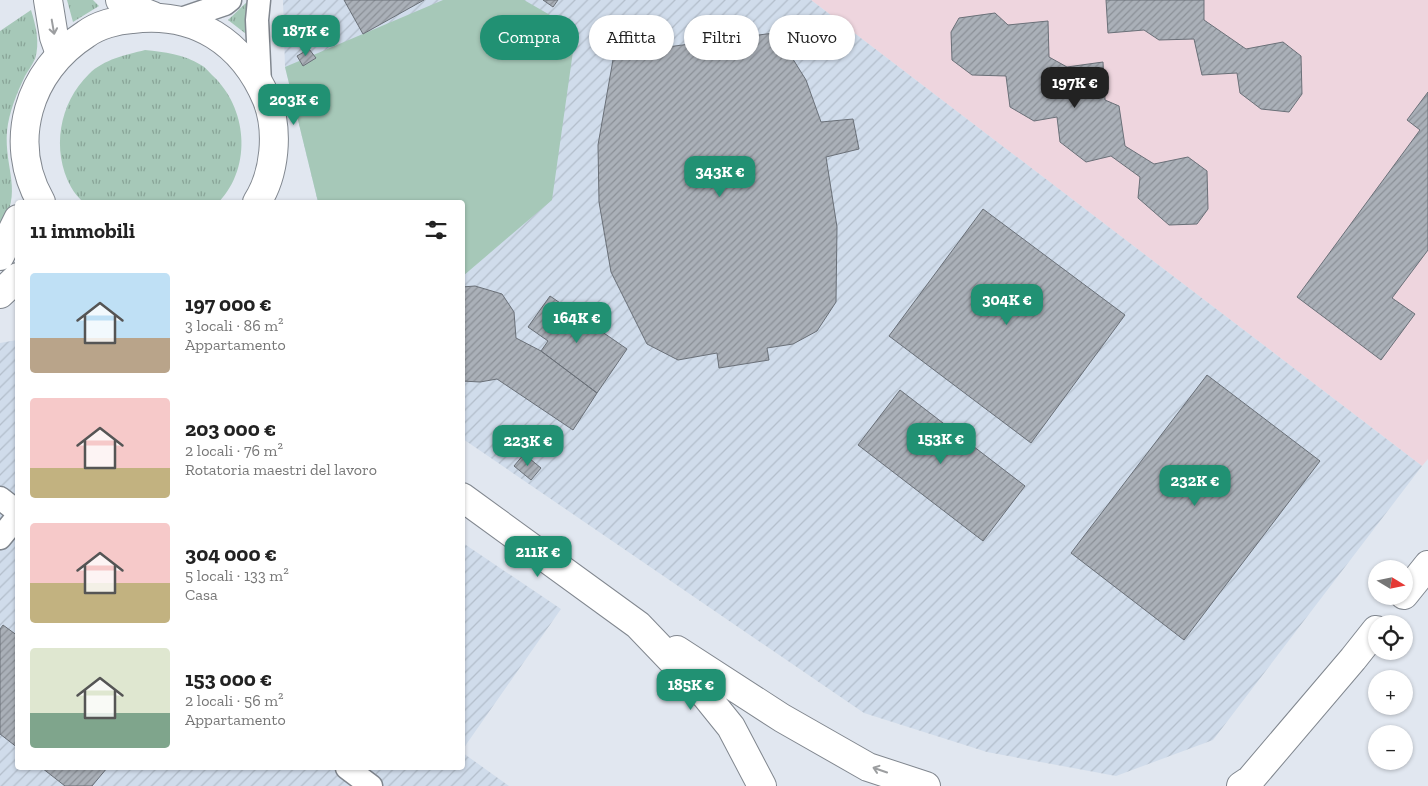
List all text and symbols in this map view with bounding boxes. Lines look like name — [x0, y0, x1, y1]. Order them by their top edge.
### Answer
pin: 187K € — [265, 15, 347, 57]
chip: Compra — [480, 15, 579, 60]
chip: Affitta — [589, 15, 674, 60]
chip: Filtri — [684, 15, 759, 60]
chip: Nuovo — [769, 15, 855, 60]
one-way arrow — [48, 19, 58, 35]
text: 187K € — [283, 21, 329, 40]
pin: 197K € — [1034, 66, 1116, 109]
text: 197K € — [1052, 73, 1098, 92]
pin: 203K € — [253, 84, 335, 126]
text: 203K € — [269, 90, 319, 109]
pin: 343K € — [679, 156, 761, 198]
text: 343K € — [695, 162, 745, 181]
icon: filters — [422, 216, 450, 244]
text: 11 immobili — [30, 218, 135, 243]
pin: 304K € — [966, 284, 1048, 326]
text: 304K € — [982, 290, 1032, 309]
text: 197 000 € — [185, 291, 272, 316]
icon: home — [70, 293, 130, 353]
pin: 164K € — [536, 302, 618, 344]
text: 164K € — [553, 308, 601, 327]
text: 3 locali · 86 m² — [185, 316, 284, 335]
text: Appartamento — [185, 335, 286, 354]
text: 203 000 € — [185, 416, 276, 441]
icon: home — [70, 418, 130, 478]
pin: 153K € — [900, 422, 982, 465]
pin: 223K € — [487, 424, 569, 467]
text: 153K € — [918, 429, 964, 448]
text: 223K € — [504, 431, 552, 450]
text: 2 locali · 76 m² — [185, 441, 283, 460]
text: Rotatoria maestri del lavoro — [185, 460, 377, 479]
pin: 232K € — [1154, 464, 1236, 507]
text: 232K € — [1171, 471, 1219, 490]
pin: 211K € — [497, 536, 579, 578]
text: 304 000 € — [185, 541, 277, 566]
text: 211K € — [516, 542, 560, 561]
icon: home — [70, 543, 130, 603]
north arrow — [1368, 560, 1412, 605]
map controls — [1368, 560, 1413, 770]
text: 5 locali · 133 m² — [185, 566, 289, 585]
text: Casa — [185, 585, 218, 604]
button: locate — [1368, 615, 1413, 660]
text: 153 000 € — [185, 666, 272, 691]
icon: home — [70, 668, 130, 728]
pin: 185K € — [650, 668, 732, 711]
button: + — [1368, 670, 1413, 715]
text: 185K € — [668, 675, 714, 694]
text: 2 locali · 56 m² — [185, 691, 284, 710]
text: Appartamento — [185, 710, 286, 729]
button: − — [1368, 725, 1413, 770]
one-way arrow — [872, 765, 888, 775]

